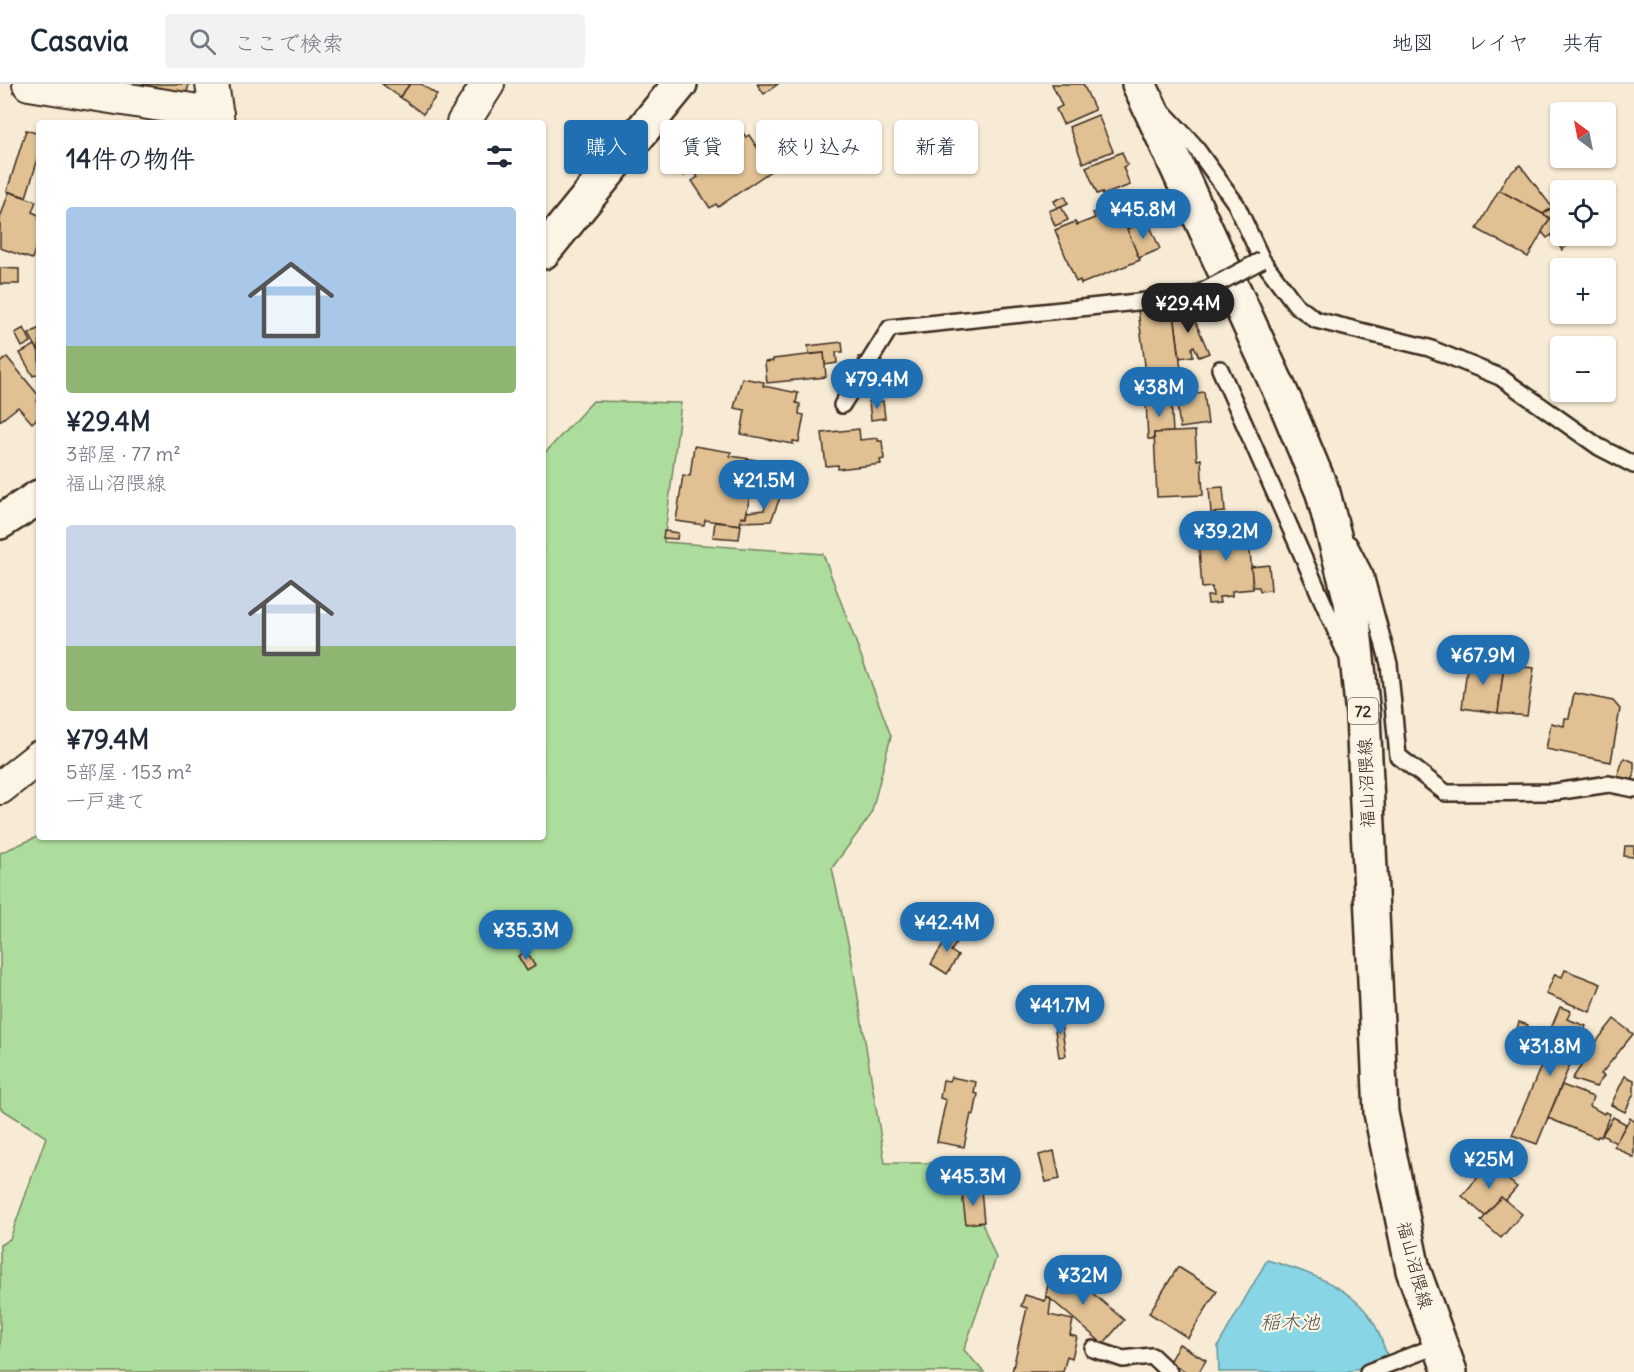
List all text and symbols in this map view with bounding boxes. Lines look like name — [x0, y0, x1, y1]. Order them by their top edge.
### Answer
search box — [165, 14, 585, 68]
text: Casavia — [30, 23, 129, 59]
icon: search — [186, 25, 219, 58]
text: ここで検索 — [234, 29, 344, 57]
text: 地図 — [1392, 29, 1434, 56]
text: レイヤ — [1467, 29, 1529, 56]
text: 共有 — [1562, 29, 1604, 56]
north arrow — [1550, 102, 1616, 168]
map controls — [1550, 102, 1616, 402]
chip: 購入 — [564, 120, 648, 174]
chip: 賃貸 — [660, 120, 744, 174]
chip: 絞り込み — [756, 120, 882, 174]
chip: 新着 — [894, 120, 978, 174]
icon: filters — [483, 140, 516, 173]
text: 14件の物件 — [66, 142, 195, 175]
button: locate — [1550, 180, 1616, 246]
pin: ¥45.8M — [1094, 189, 1192, 240]
text: ¥45.8M — [1110, 196, 1176, 221]
icon: home — [237, 246, 345, 354]
button: + — [1550, 258, 1616, 324]
pin: ¥29.4M — [1139, 283, 1237, 334]
text: ¥29.4M — [1155, 290, 1221, 315]
button: − — [1550, 336, 1616, 402]
pin: ¥79.4M — [828, 359, 926, 410]
text: ¥79.4M — [845, 366, 909, 391]
pin: ¥38M — [1123, 367, 1195, 418]
text: ¥38M — [1134, 374, 1184, 399]
text: ¥29.4M — [66, 405, 151, 438]
text: 3部屋 · 77 m² — [66, 441, 181, 466]
pin: ¥21.5M — [715, 460, 813, 511]
text: ¥21.5M — [733, 467, 795, 492]
text: 福山沼隈線 — [66, 470, 166, 495]
pin: ¥39.2M — [1177, 511, 1275, 562]
text: ¥39.2M — [1193, 518, 1259, 543]
icon: home — [237, 564, 345, 672]
pin: ¥67.9M — [1434, 635, 1532, 686]
text: ¥67.9M — [1451, 642, 1515, 667]
road number: 72 — [1348, 698, 1378, 724]
text: ¥79.4M — [66, 723, 149, 756]
street label: 福山沼隈線 — [1353, 738, 1379, 828]
text: 5部屋 · 153 m² — [66, 759, 192, 784]
text: 一戸建て — [66, 788, 146, 813]
pin: ¥42.4M — [898, 902, 996, 953]
text: ¥42.4M — [914, 909, 980, 934]
pin: ¥35.3M — [477, 910, 575, 961]
text: ¥35.3M — [493, 917, 559, 942]
pin: ¥41.7M — [1011, 985, 1109, 1036]
text: ¥41.7M — [1029, 992, 1091, 1017]
pin: ¥31.8M — [1501, 1026, 1599, 1077]
text: ¥31.8M — [1519, 1033, 1581, 1058]
pin: ¥25M — [1453, 1139, 1525, 1190]
text: ¥25M — [1464, 1146, 1514, 1171]
pin: ¥45.3M — [924, 1156, 1022, 1207]
text: ¥45.3M — [940, 1163, 1006, 1188]
street label: 福山沼隈線 — [1392, 1219, 1438, 1311]
pin: ¥32M — [1047, 1255, 1119, 1306]
text: ¥32M — [1058, 1262, 1108, 1287]
water label: 稲木池 — [1260, 1309, 1321, 1334]

